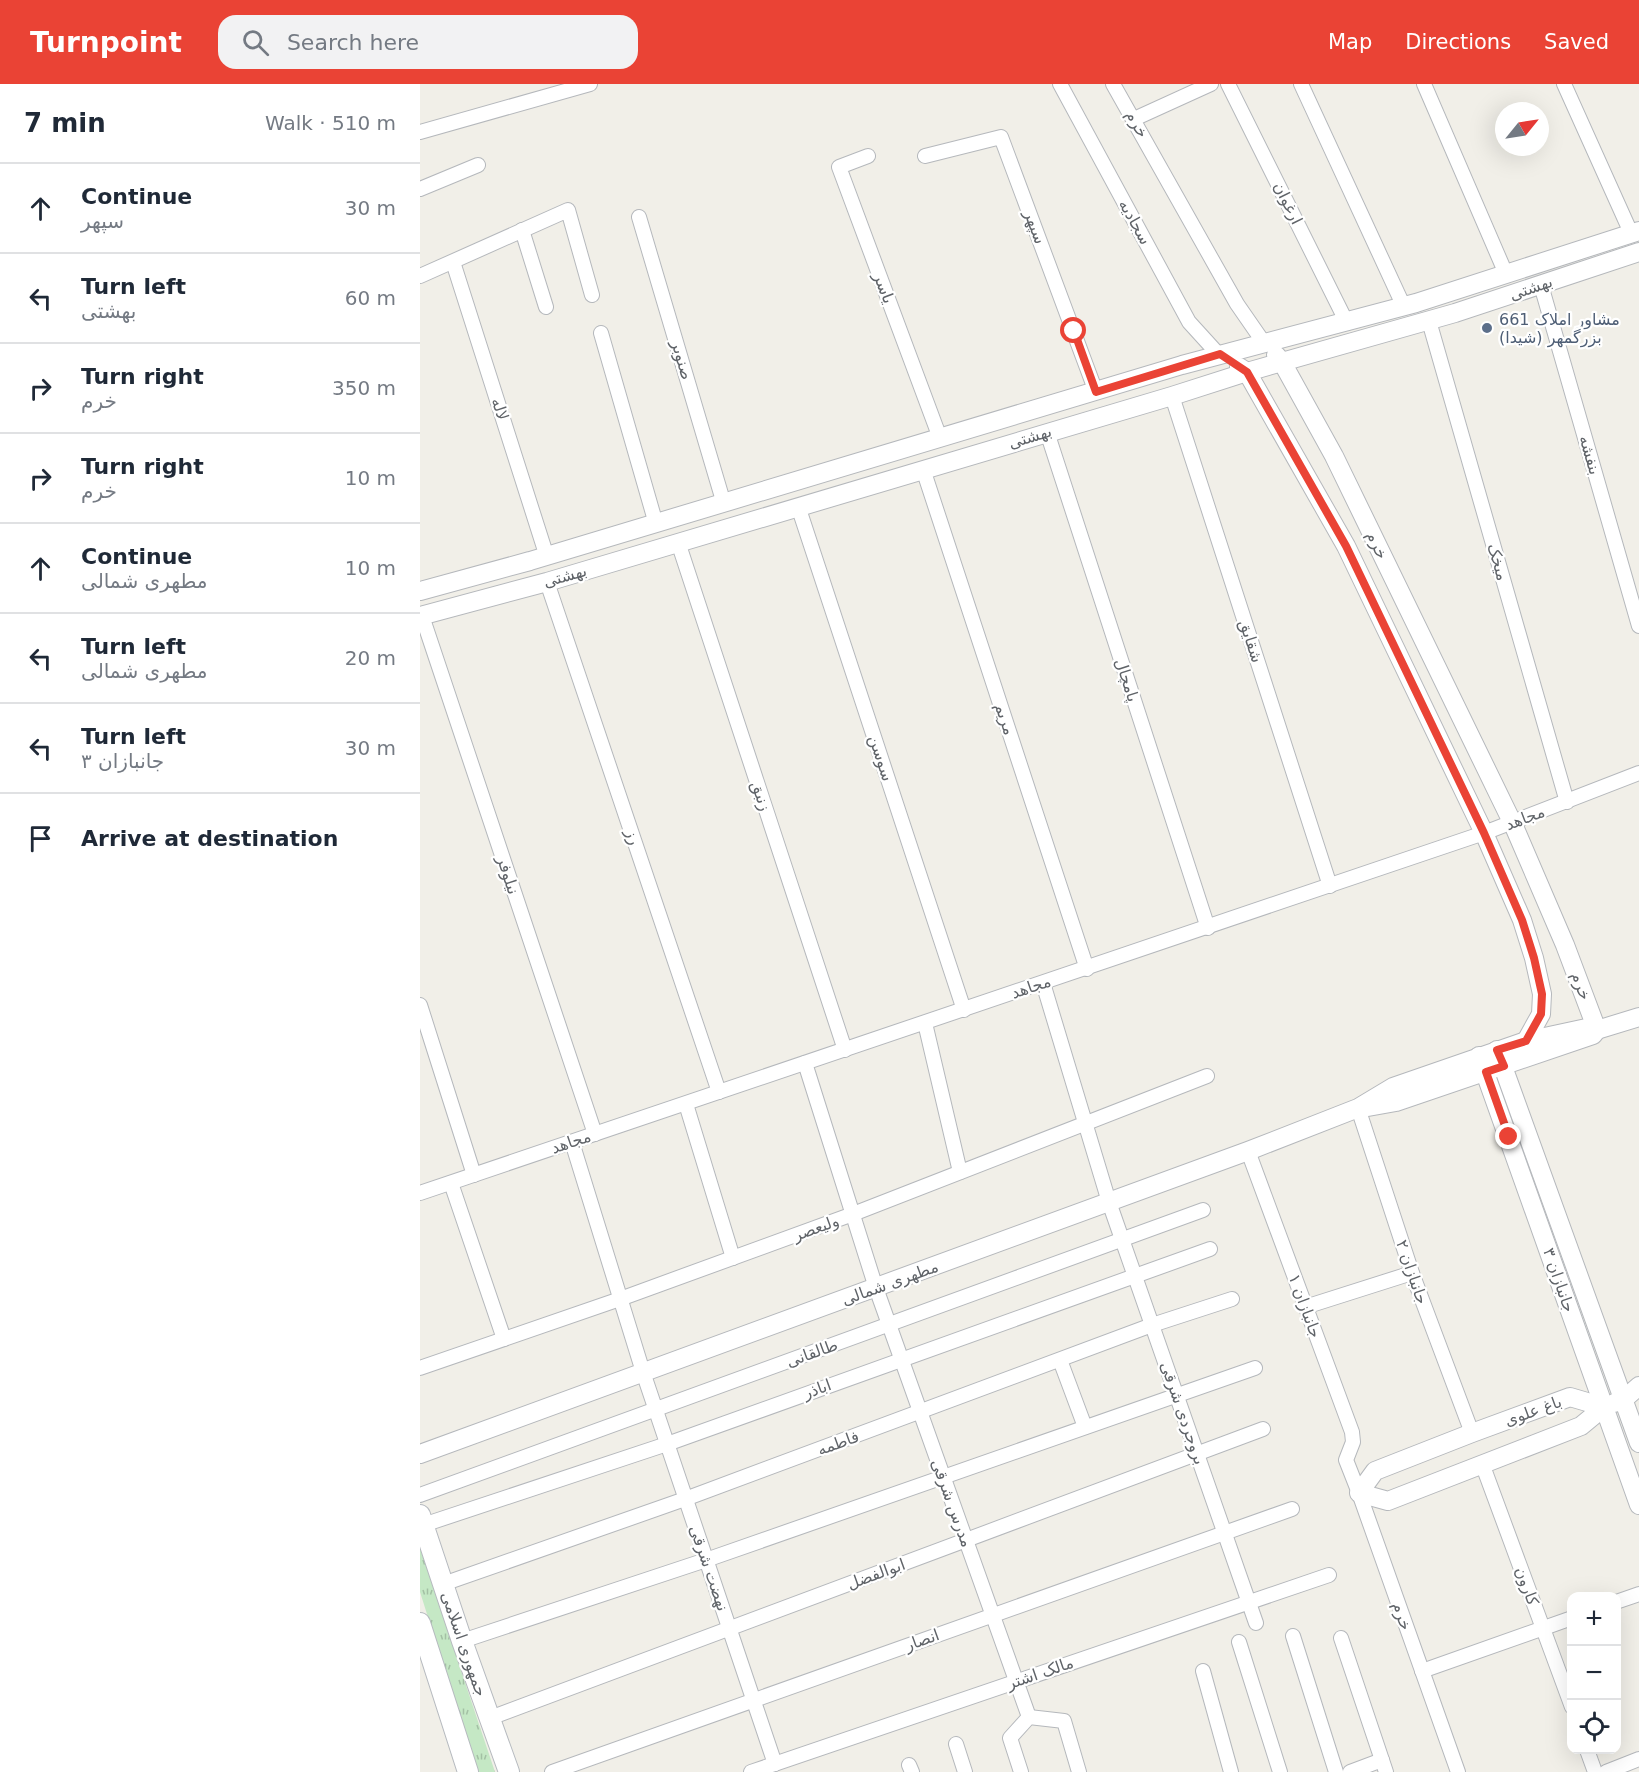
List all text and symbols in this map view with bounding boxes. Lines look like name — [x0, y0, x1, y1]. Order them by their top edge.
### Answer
search box — [218, 15, 638, 69]
text: Turnpoint — [30, 26, 182, 59]
icon: search — [239, 26, 272, 59]
text: Search here — [287, 30, 419, 55]
text: Map — [1328, 30, 1372, 54]
text: Directions — [1405, 30, 1511, 54]
text: Saved — [1544, 30, 1609, 54]
north arrow — [1495, 102, 1549, 156]
street label: خرم — [1121, 107, 1152, 142]
text: 7 min — [24, 108, 106, 138]
text: Walk · 510 m — [265, 111, 396, 135]
street label: ارغوان — [1269, 179, 1306, 228]
text: Continue — [81, 184, 192, 209]
icon: ahead — [24, 192, 57, 225]
text: 30 m — [345, 196, 396, 220]
street label: سجادیه — [1115, 196, 1155, 248]
street label: سپهر — [1019, 207, 1050, 247]
text: سپهر — [81, 209, 124, 233]
street label: یاسر — [868, 269, 899, 306]
street label: بهشتی — [1507, 272, 1555, 305]
text: Turn left — [81, 274, 186, 299]
icon: left — [24, 282, 57, 315]
text: 60 m — [345, 286, 396, 310]
text: بهشتی — [81, 299, 136, 323]
place label: مشاور املاک 661 بزرگمهر (شیدا) — [1499, 310, 1620, 348]
route start — [1060, 317, 1086, 343]
marker: مشاور املاک 661 بزرگمهر (شیدا) — [1480, 321, 1494, 335]
street label: صنوبر — [666, 337, 697, 382]
text: Turn right — [81, 364, 204, 389]
icon: right — [24, 372, 57, 405]
text: 350 m — [332, 376, 396, 400]
text: خرم — [81, 389, 117, 413]
street label: لاله — [487, 395, 513, 423]
street label: بهشتی — [1006, 421, 1054, 454]
street label: بنفشه — [1575, 433, 1605, 477]
text: Turn right — [81, 454, 204, 479]
icon: right — [24, 462, 57, 495]
text: 10 m — [345, 466, 396, 490]
text: خرم — [81, 479, 117, 503]
street label: خرم — [1361, 528, 1392, 562]
street label: میخک — [1484, 541, 1512, 583]
text: Continue — [81, 544, 192, 569]
icon: ahead — [24, 552, 57, 585]
text: 10 m — [345, 556, 396, 580]
street label: بهشتی — [541, 561, 589, 592]
text: مطهری شمالی — [81, 569, 208, 593]
street label: شقایق — [1234, 617, 1267, 665]
text: Turn left — [81, 634, 186, 659]
icon: left — [24, 642, 57, 675]
text: 20 m — [345, 646, 396, 670]
street label: پامچال — [1110, 656, 1143, 705]
text: مطهری شمالی — [81, 659, 208, 683]
street label: مریم — [990, 701, 1019, 738]
text: Turn left — [81, 724, 186, 749]
icon: left — [24, 732, 57, 765]
street label: سوسن — [864, 733, 897, 784]
text: 30 m — [345, 736, 396, 760]
text: جانبازان ۳ — [81, 749, 164, 773]
street label: زنبق — [746, 779, 775, 814]
street label: مجاهد — [1503, 802, 1547, 834]
icon: arrive — [24, 822, 57, 855]
text: Arrive at destination — [81, 826, 338, 851]
street label: رز — [620, 826, 644, 848]
street label: نیلوفر — [492, 852, 523, 897]
street label: خرم — [1566, 969, 1595, 1003]
street label: مجاهد — [1009, 971, 1053, 1003]
route end — [1495, 1123, 1521, 1149]
street label: مجاهد — [549, 1126, 593, 1158]
street label: ولیعصر — [789, 1211, 842, 1246]
street label: جانبازان ۲ — [1391, 1237, 1432, 1307]
street label: جانبازان ۳ — [1538, 1245, 1579, 1315]
street label: مطهری شمالی — [839, 1257, 941, 1310]
street label: جانبازان ۱ — [1284, 1271, 1325, 1341]
street label: طالقانی — [784, 1335, 840, 1371]
street label: بروجردی شرقی — [1156, 1359, 1210, 1467]
street label: اباذر — [799, 1375, 834, 1404]
street label: باغ علوی — [1502, 1392, 1565, 1431]
street label: فاطمه — [815, 1427, 861, 1459]
street label: مدرس شرقی — [926, 1456, 977, 1550]
street label: نهضت شرقی — [684, 1522, 733, 1614]
street label: ابوالفضل — [844, 1555, 908, 1594]
street label: کارون — [1510, 1564, 1543, 1609]
street label: جمهوری اسلامی — [436, 1589, 491, 1699]
map controls — [1567, 1592, 1621, 1754]
button: + — [1567, 1592, 1621, 1646]
street label: خرم — [1387, 1599, 1416, 1633]
street label: انصار — [901, 1625, 942, 1656]
button: − — [1567, 1646, 1621, 1700]
street label: مالک اشتر — [1003, 1653, 1076, 1695]
button: locate — [1567, 1700, 1621, 1754]

